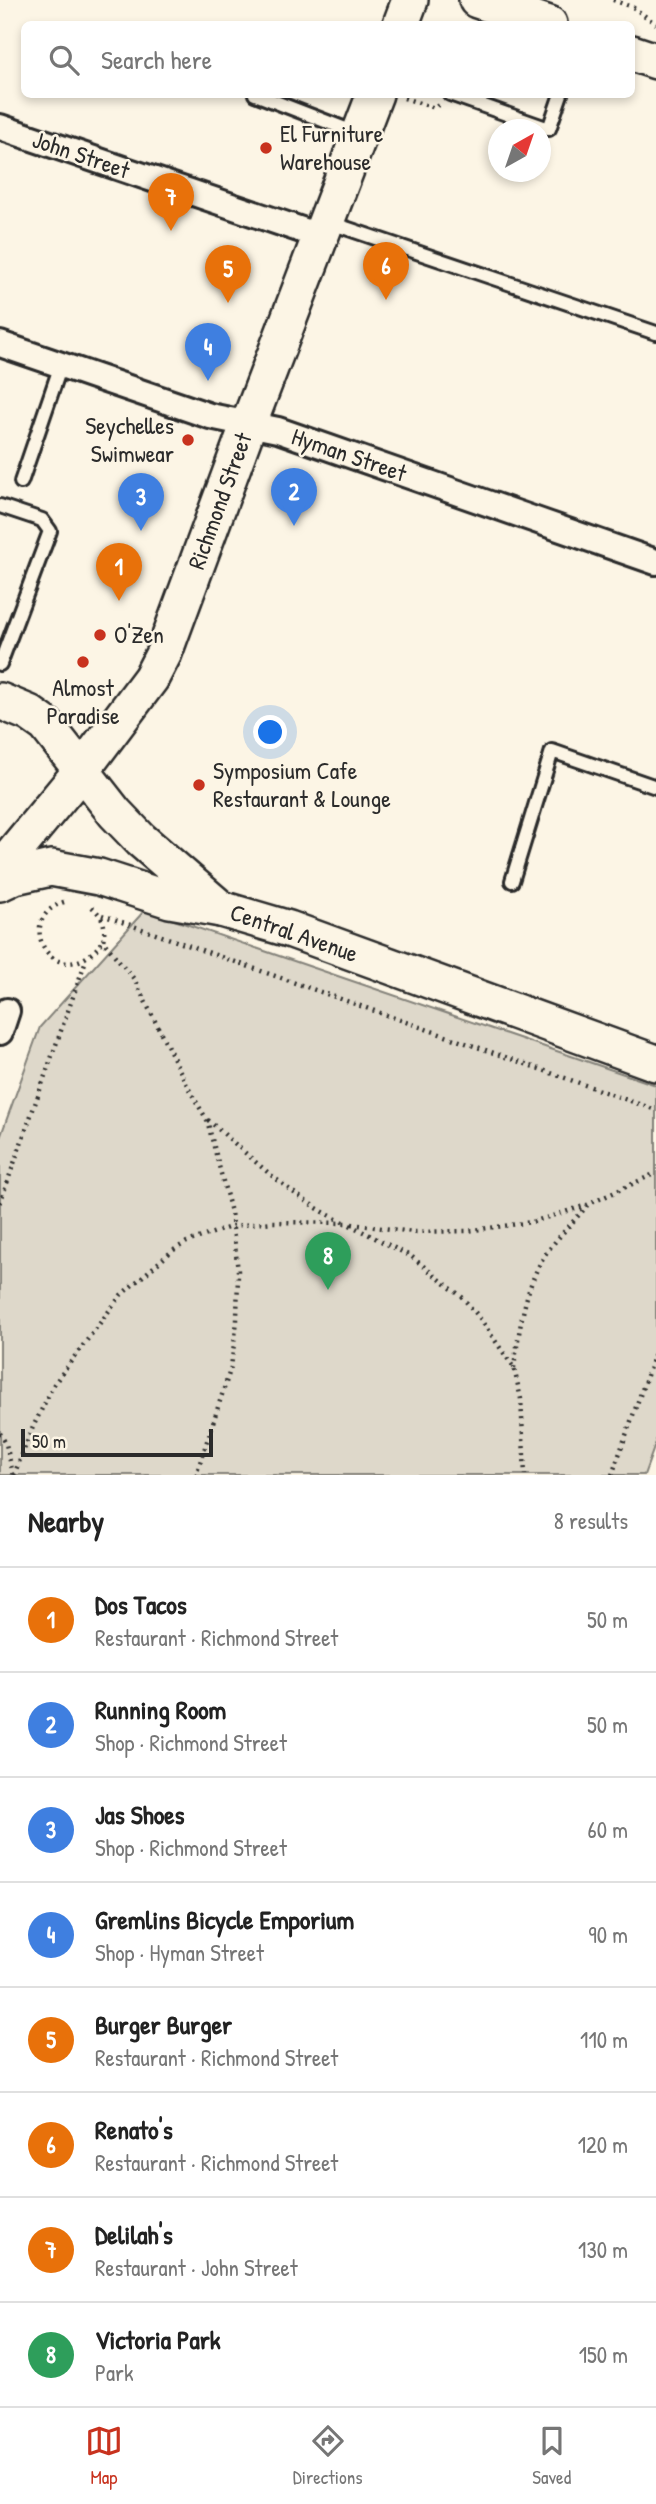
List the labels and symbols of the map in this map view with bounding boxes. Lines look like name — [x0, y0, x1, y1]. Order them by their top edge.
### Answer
place label: El Furniture Warehouse — [280, 117, 384, 177]
north arrow — [488, 119, 551, 182]
street label: John Street — [28, 123, 135, 186]
marker: El Furniture Warehouse — [258, 140, 274, 156]
pin: 7 — [148, 173, 194, 231]
pin: 6 — [363, 242, 409, 300]
pin: 5 — [205, 245, 251, 303]
pin: 4 — [185, 323, 231, 381]
place label: Seychelles Swimwear — [85, 409, 174, 469]
street label: Hyman Street — [288, 419, 412, 489]
street label: Richmond Street — [180, 427, 259, 573]
marker: Seychelles Swimwear — [180, 432, 196, 448]
pin: 2 — [271, 468, 317, 526]
pin: 3 — [118, 473, 164, 531]
pin: 1 — [96, 543, 142, 601]
place label: O'Zen — [114, 618, 164, 650]
marker: O'Zen — [92, 627, 108, 643]
marker: Almost Paradise — [75, 654, 91, 670]
place label: Almost Paradise — [46, 671, 120, 731]
your location — [253, 715, 287, 749]
place label: Symposium Cafe Restaurant & Lounge — [213, 754, 391, 814]
marker: Symposium Cafe Restaurant & Lounge — [191, 777, 207, 793]
street label: Central Avenue — [226, 895, 363, 969]
pin: 8 — [305, 1232, 351, 1290]
scale bar — [21, 1426, 214, 1458]

